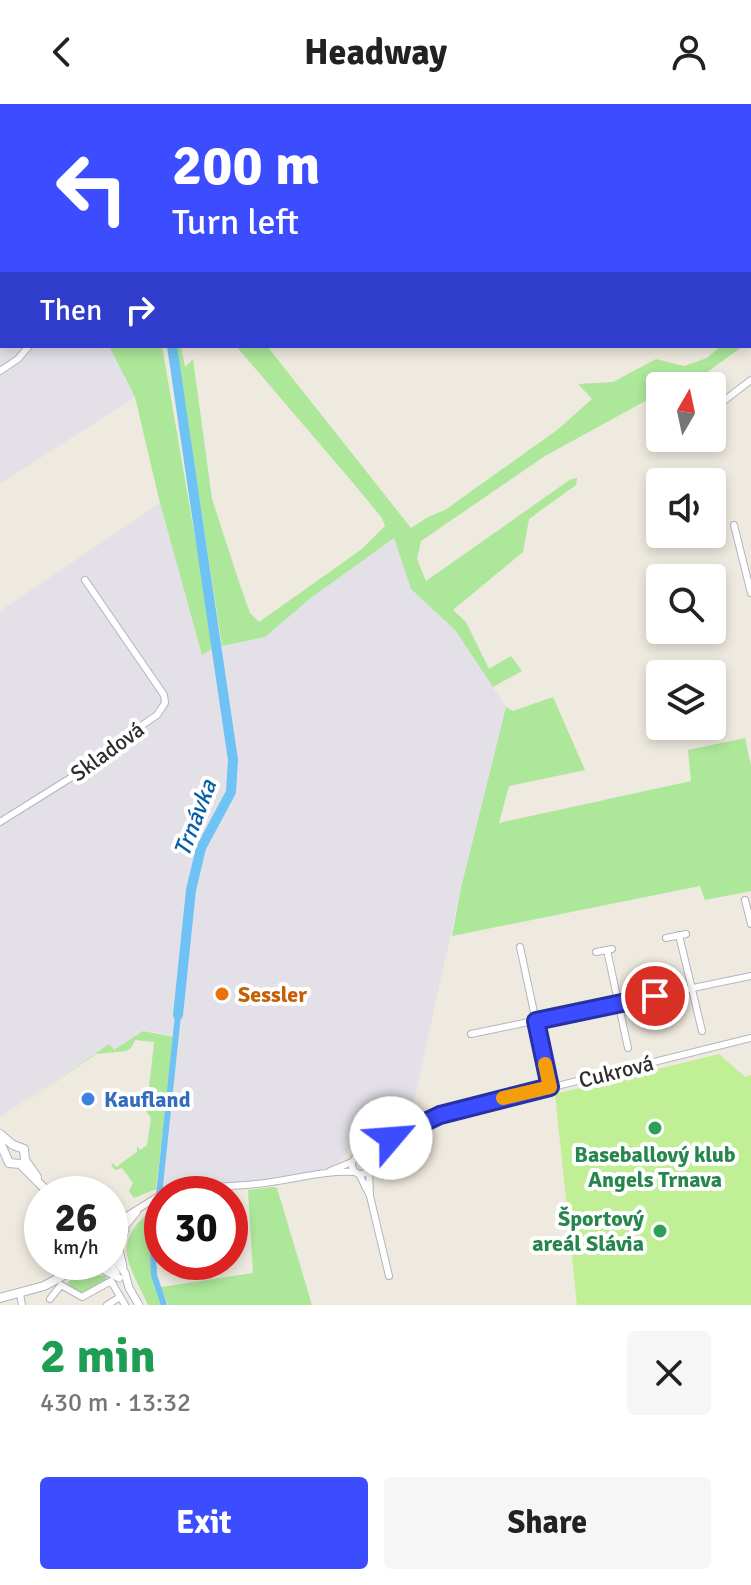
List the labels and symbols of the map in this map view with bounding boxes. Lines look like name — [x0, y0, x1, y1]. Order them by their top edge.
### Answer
north arrow — [646, 372, 726, 452]
street label: Skladová — [65, 716, 149, 787]
water label: Trnávka — [167, 775, 224, 860]
pin — [621, 962, 689, 1030]
place label: Sessler — [238, 981, 307, 1008]
marker: Sessler — [213, 985, 231, 1003]
street label: Cukrová — [576, 1049, 656, 1094]
place label: Kaufland — [104, 1086, 191, 1113]
marker: Kaufland — [79, 1090, 97, 1108]
position arrow — [349, 1096, 433, 1180]
marker: Baseballový klub Angels Trnava — [646, 1119, 664, 1137]
place label: Baseballový klub Angels Trnava — [574, 1141, 736, 1193]
speed limit sign: 30 — [144, 1176, 248, 1280]
place label: Športový areál Slávia — [532, 1205, 644, 1257]
marker: Športový areál Slávia — [651, 1222, 669, 1240]

